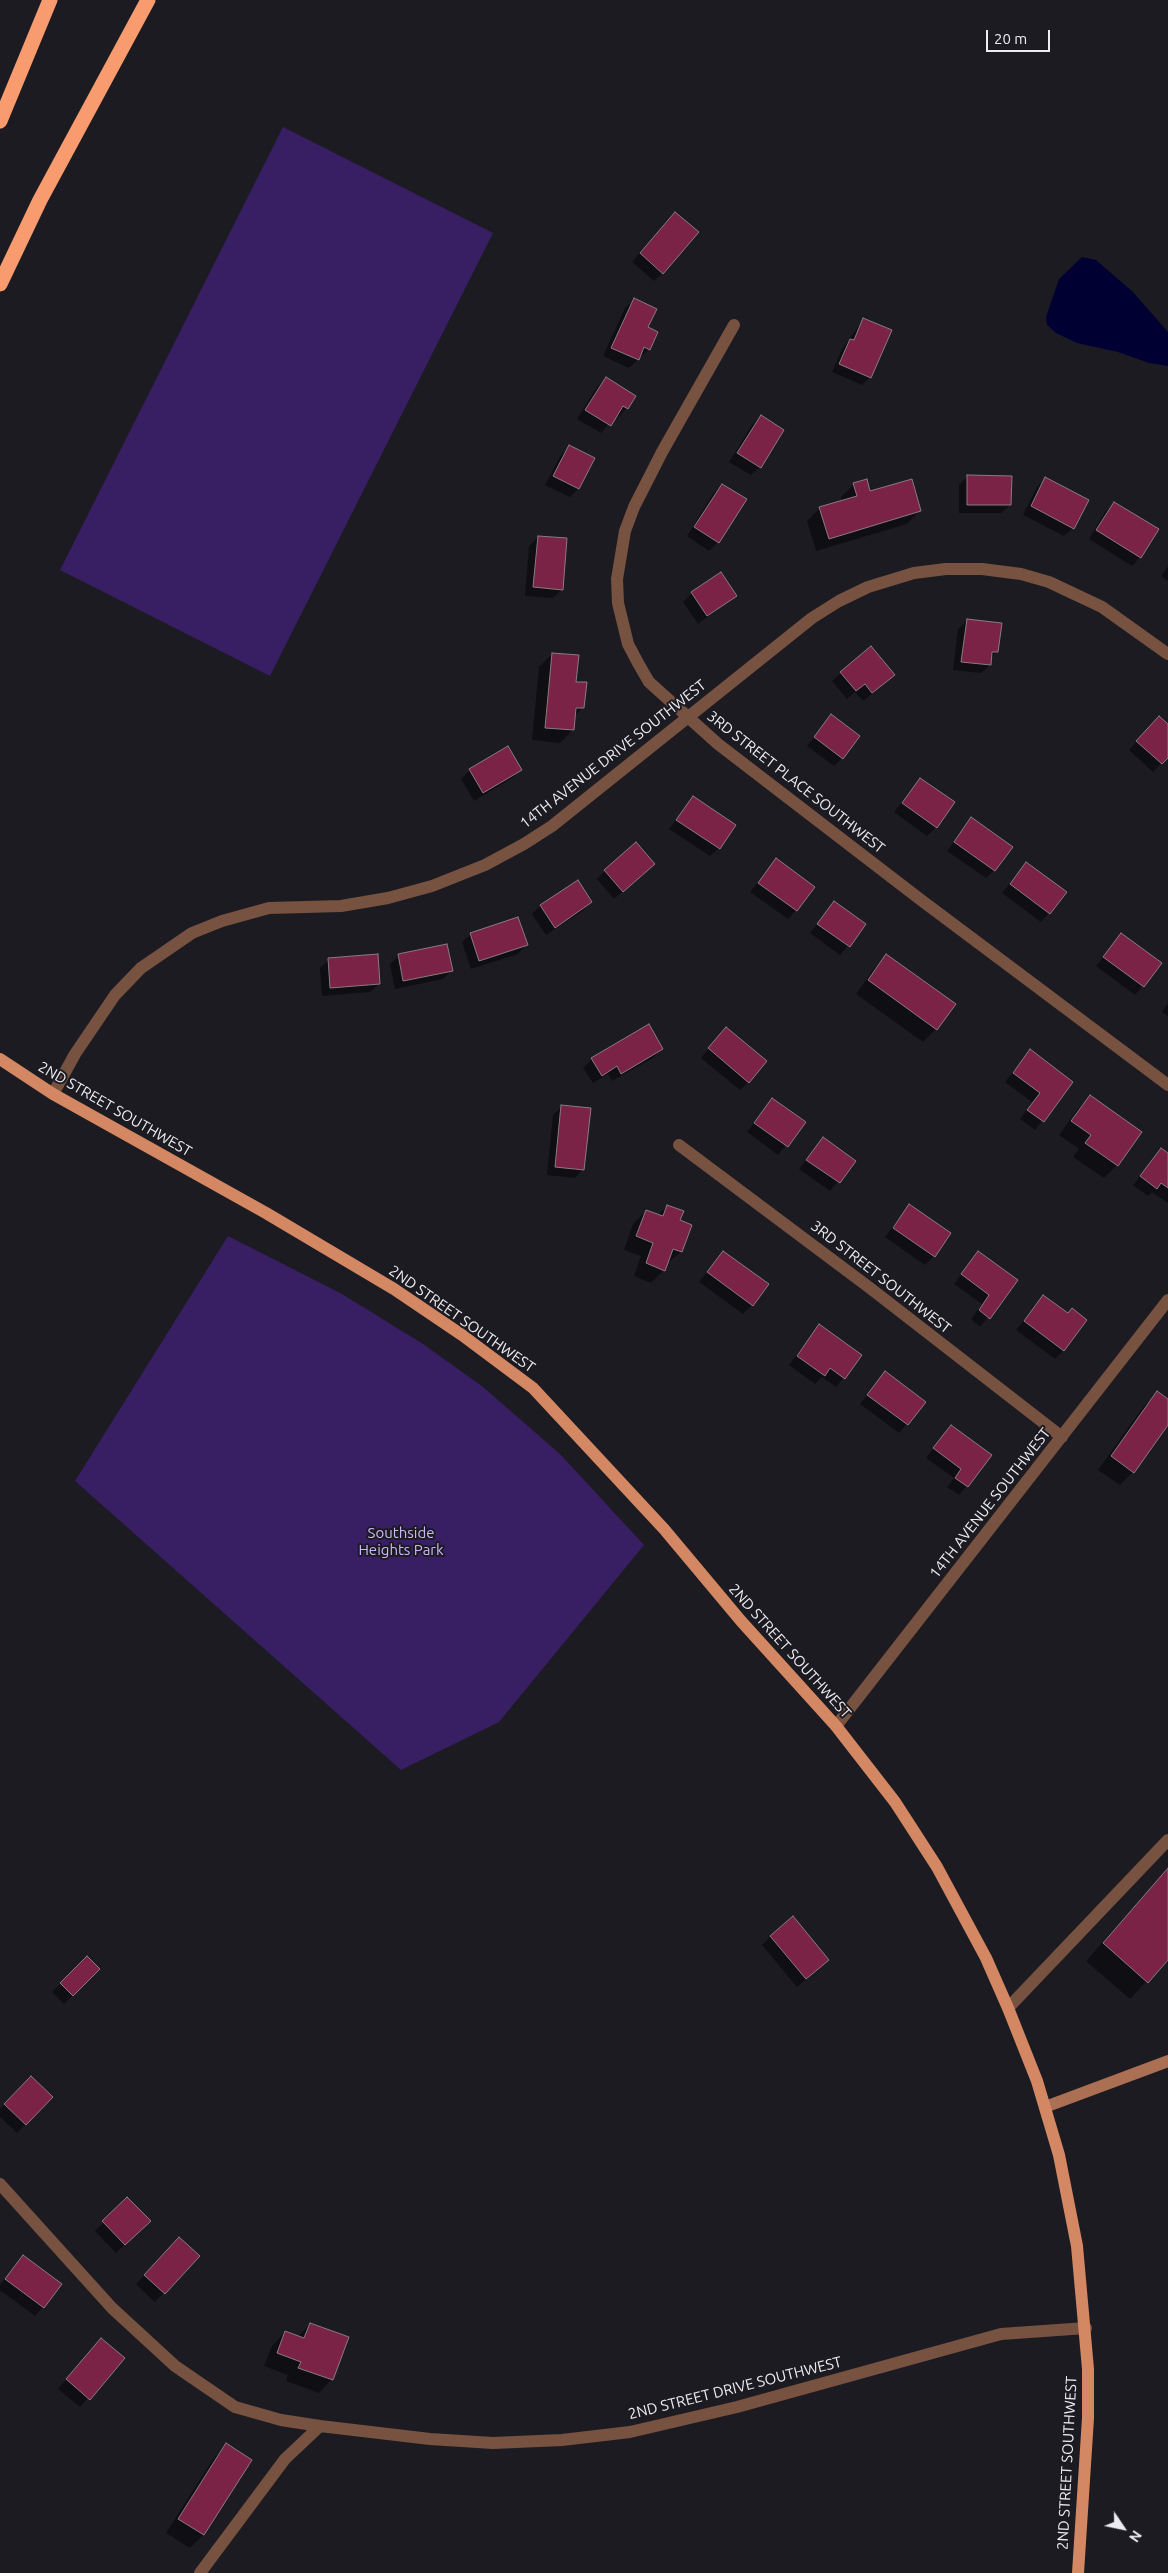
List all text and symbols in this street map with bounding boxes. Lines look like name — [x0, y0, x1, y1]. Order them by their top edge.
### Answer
scale bar — [988, 20, 1052, 52]
text: 20 m — [994, 30, 1027, 47]
street label: 14TH AVENUE DRIVE SOUTHWEST — [516, 676, 710, 832]
street label: 3RD STREET PLACE SOUTHWEST — [704, 707, 888, 857]
street label: 2ND STREET SOUTHWEST — [35, 1058, 195, 1160]
street label: 3RD STREET SOUTHWEST — [807, 1217, 955, 1337]
street label: 2ND STREET SOUTHWEST — [385, 1262, 539, 1376]
street label: 14TH AVENUE SOUTHWEST — [926, 1424, 1054, 1582]
park label: Southside Heights Park — [358, 1524, 444, 1559]
street label: 2ND STREET SOUTHWEST — [725, 1580, 855, 1722]
street label: 2ND STREET DRIVE SOUTHWEST — [626, 2353, 844, 2423]
street label: 2ND STREET SOUTHWEST — [1053, 2375, 1081, 2551]
north arrow — [1098, 2503, 1148, 2553]
text: N — [1126, 2528, 1145, 2545]

